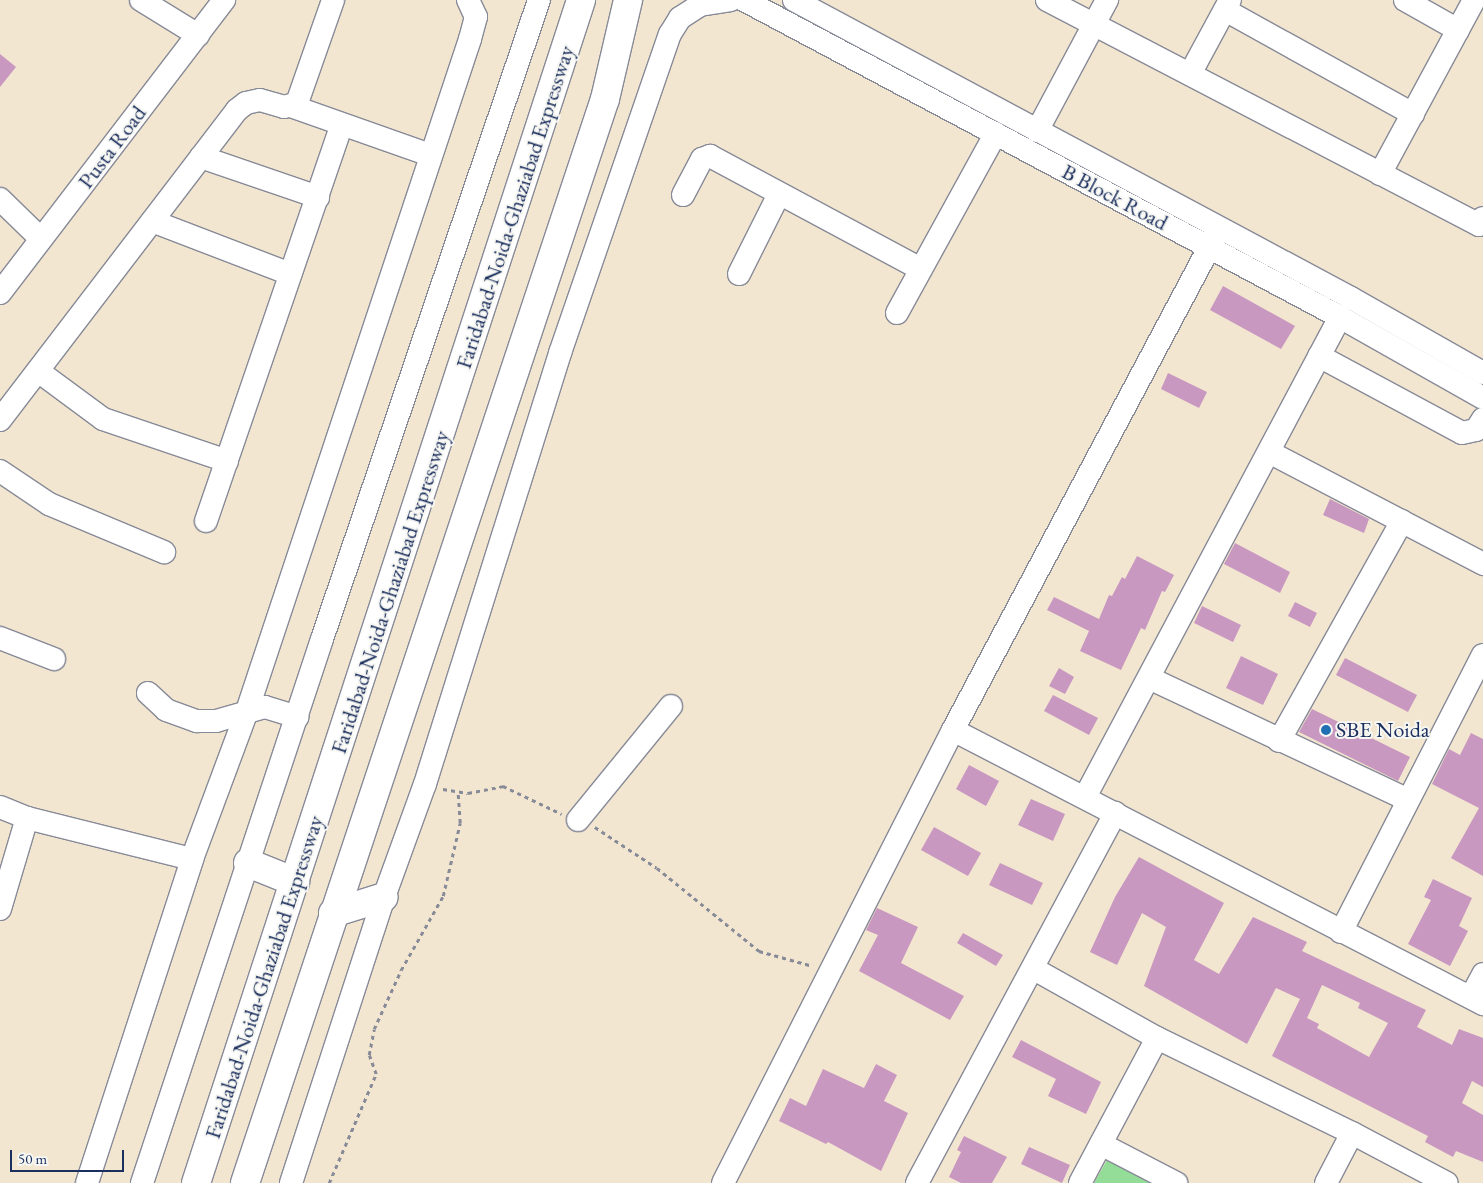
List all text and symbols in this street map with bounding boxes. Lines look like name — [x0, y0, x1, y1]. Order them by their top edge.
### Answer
street label: Faridabad-Noida-Ghaziabad Expressway — [450, 42, 580, 372]
street label: Pusta Road — [72, 100, 152, 194]
street label: B Block Road — [1058, 158, 1172, 236]
street label: Faridabad-Noida-Ghaziabad Expressway — [325, 427, 455, 757]
place label: SBE Noida — [1336, 717, 1430, 743]
marker: SBE Noida — [1320, 724, 1332, 736]
street label: Faridabad-Noida-Ghaziabad Expressway — [199, 812, 329, 1142]
scale bar — [12, 1140, 126, 1172]
text: 50 m — [18, 1149, 47, 1168]

